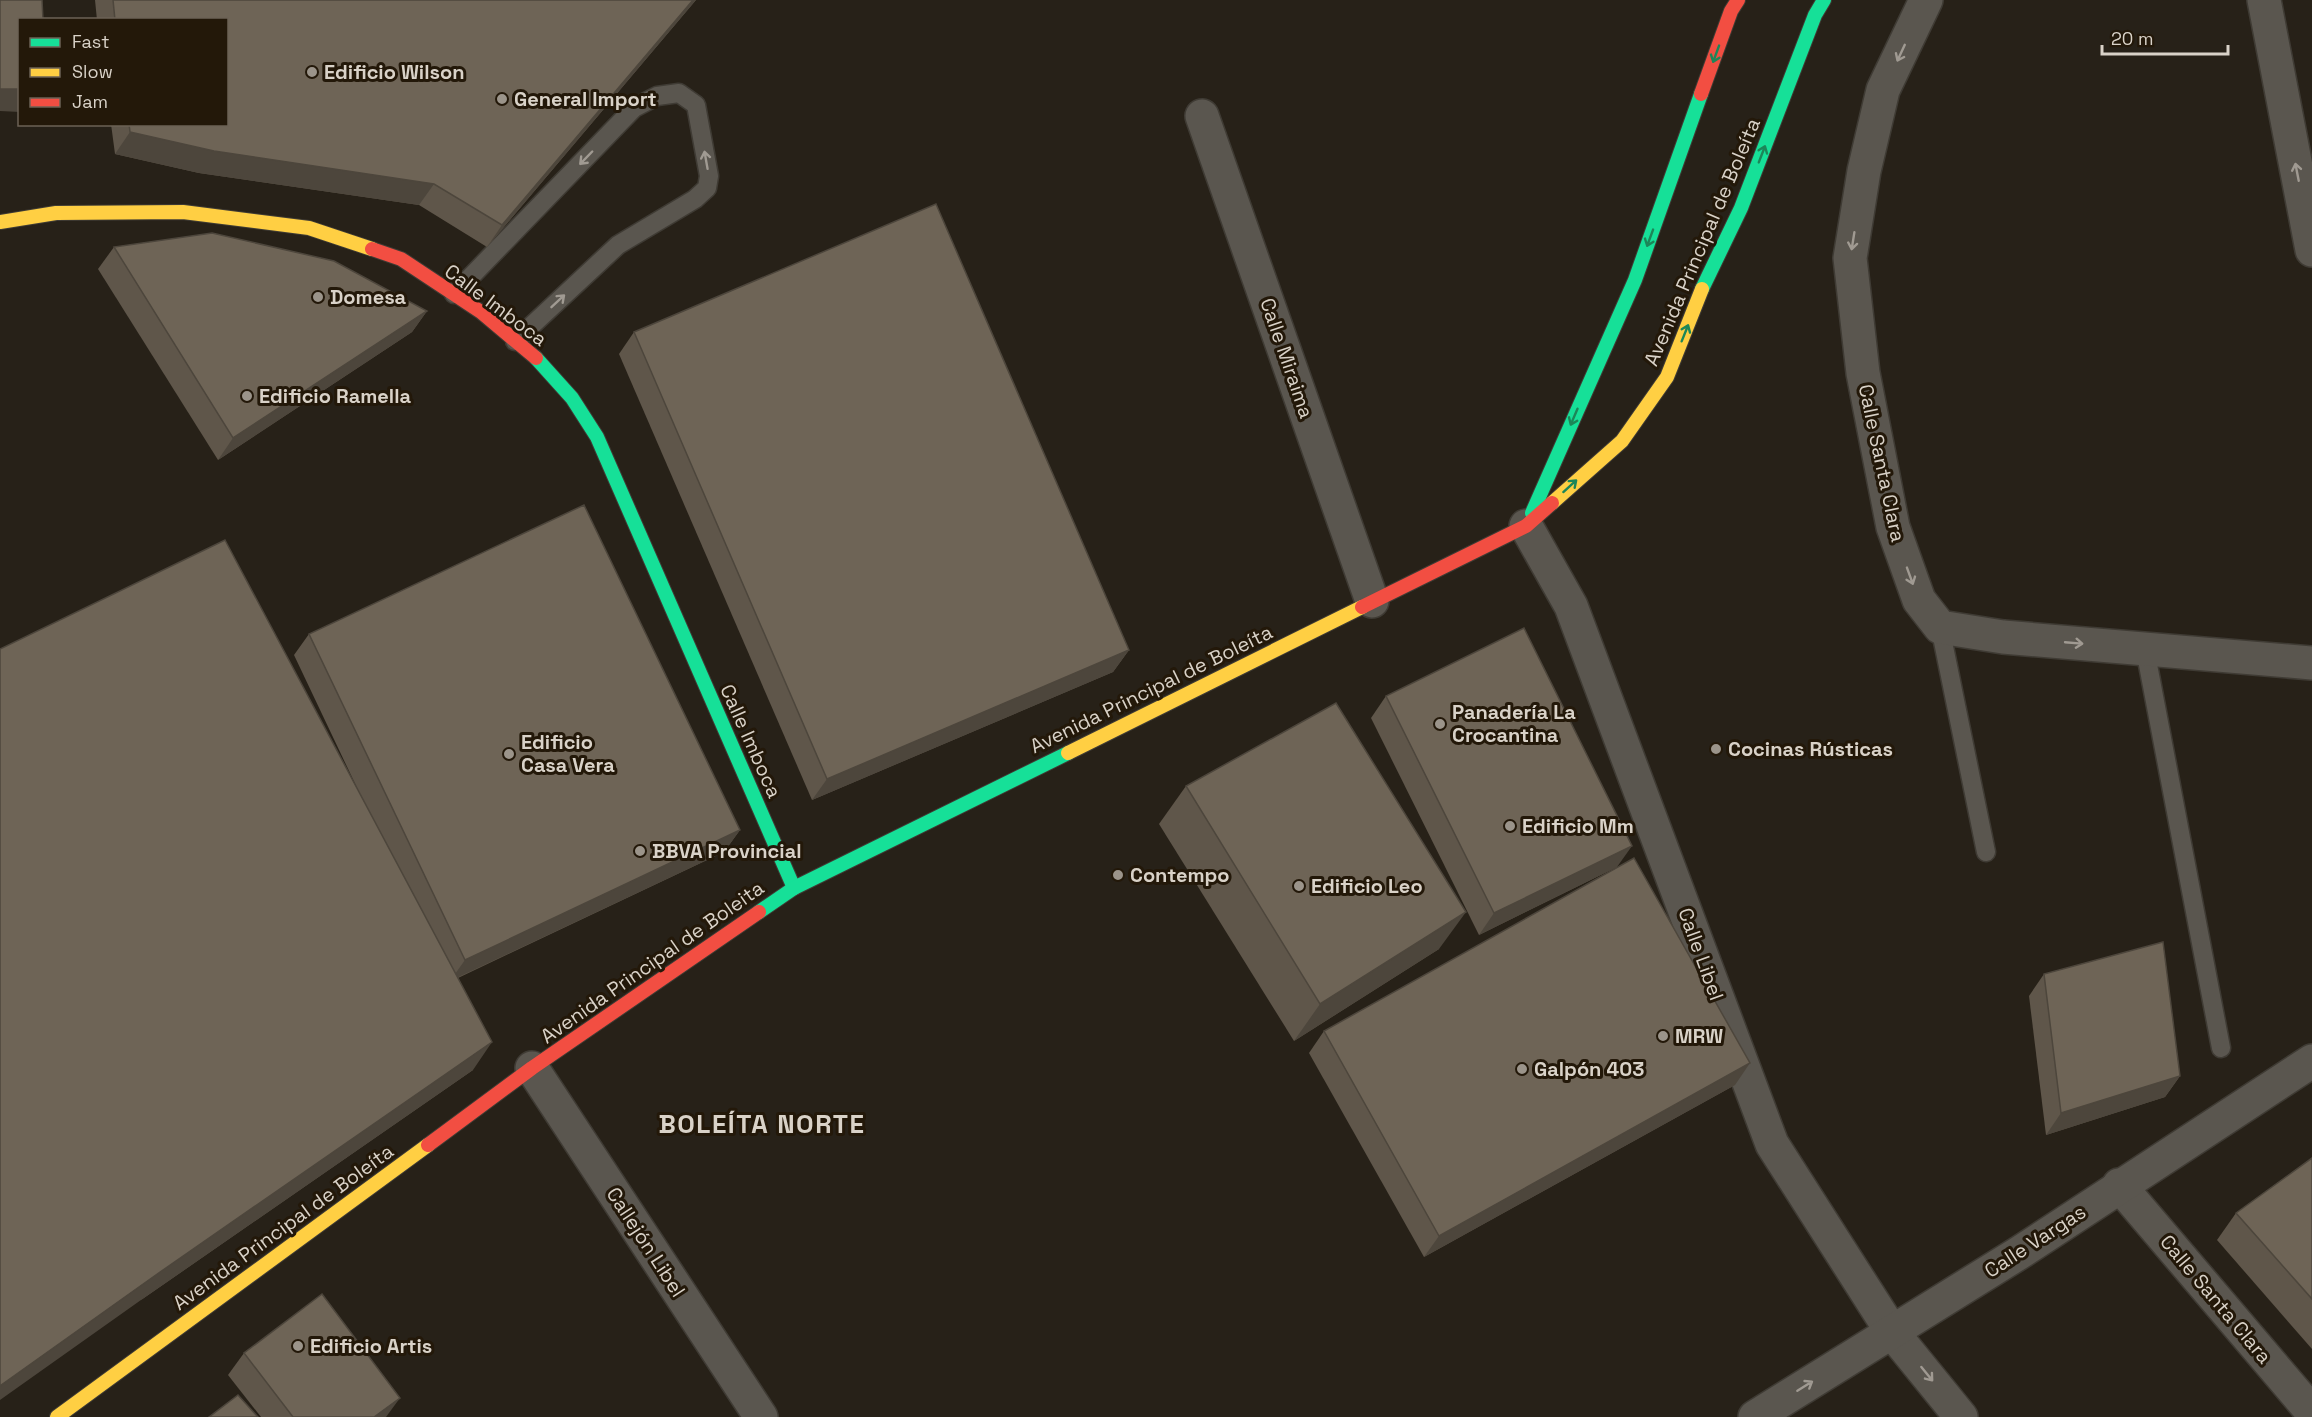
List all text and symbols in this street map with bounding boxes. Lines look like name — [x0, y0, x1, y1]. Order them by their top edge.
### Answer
legend — [18, 18, 228, 126]
scale bar — [2102, 18, 2228, 56]
text: 20 m — [2111, 27, 2154, 50]
text: Fast — [72, 30, 109, 53]
one-way arrow — [1894, 43, 1906, 61]
one-way arrow — [1710, 44, 1721, 63]
place label: Edificio Wilson — [324, 59, 465, 85]
text: Slow — [72, 60, 113, 83]
marker: Edificio Wilson — [305, 65, 319, 79]
place label: General Import — [514, 86, 657, 112]
text: Jam — [72, 90, 108, 113]
marker: General Import — [495, 92, 509, 106]
street label: Avenida Principal de Boleíta — [1638, 114, 1766, 370]
one-way arrow — [1758, 145, 1769, 164]
one-way arrow — [578, 151, 593, 166]
one-way arrow — [700, 151, 711, 171]
one-way arrow — [2291, 163, 2302, 183]
one-way arrow — [1644, 228, 1655, 247]
one-way arrow — [1847, 230, 1858, 250]
street label: Calle Imboca — [439, 258, 553, 352]
place label: Domesa — [330, 284, 407, 310]
marker: Domesa — [311, 290, 325, 304]
one-way arrow — [550, 294, 565, 308]
street label: Calle Miraima — [1254, 294, 1320, 422]
one-way arrow — [1680, 324, 1691, 343]
street label: Calle Santa Clara — [1853, 382, 1911, 544]
place label: Edificio Ramella — [259, 383, 411, 409]
marker: Edificio Ramella — [240, 389, 254, 403]
one-way arrow — [1568, 408, 1579, 426]
one-way arrow — [1562, 479, 1577, 493]
one-way arrow — [1906, 566, 1917, 585]
street label: Avenida Principal de Boleíta — [1025, 619, 1277, 759]
one-way arrow — [2064, 638, 2084, 649]
street label: Calle Imboca — [714, 680, 788, 802]
place label: Panadería La Crocantina — [1452, 699, 1576, 748]
marker: Panadería La Crocantina — [1433, 717, 1447, 731]
place label: Edificio Casa Vera — [521, 729, 615, 778]
place label: Cocinas Rústicas — [1728, 736, 1893, 762]
marker: Cocinas Rústicas — [1709, 742, 1723, 756]
marker: Edificio Casa Vera — [502, 747, 516, 761]
place label: Edificio Mm — [1522, 813, 1634, 839]
marker: Edificio Mm — [1503, 819, 1517, 833]
place label: BBVA Provincial — [652, 838, 802, 864]
marker: BBVA Provincial — [633, 844, 647, 858]
place label: Contempo — [1130, 862, 1230, 888]
marker: Contempo — [1111, 868, 1125, 882]
place label: Edificio Leo — [1311, 873, 1423, 899]
street label: Avenida Principal de Boleita — [535, 875, 769, 1049]
marker: Edificio Leo — [1292, 879, 1306, 893]
street label: Calle Libel — [1672, 904, 1730, 1004]
place label: MRW — [1675, 1023, 1723, 1049]
marker: MRW — [1656, 1029, 1670, 1043]
place label: Galpón 403 — [1534, 1056, 1644, 1082]
marker: Galpón 403 — [1515, 1062, 1529, 1076]
district label: BOLEÍTA NORTE — [659, 1107, 865, 1141]
street label: Avenida Principal de Boleíta — [167, 1138, 399, 1316]
street label: Callejón Libel — [601, 1182, 691, 1302]
street label: Calle Vargas — [1979, 1199, 2091, 1283]
street label: Calle Santa Clara — [2154, 1229, 2278, 1369]
place label: Edificio Artis — [310, 1333, 432, 1359]
marker: Edificio Artis — [291, 1339, 305, 1353]
one-way arrow — [1920, 1366, 1933, 1382]
one-way arrow — [1796, 1380, 1813, 1392]

